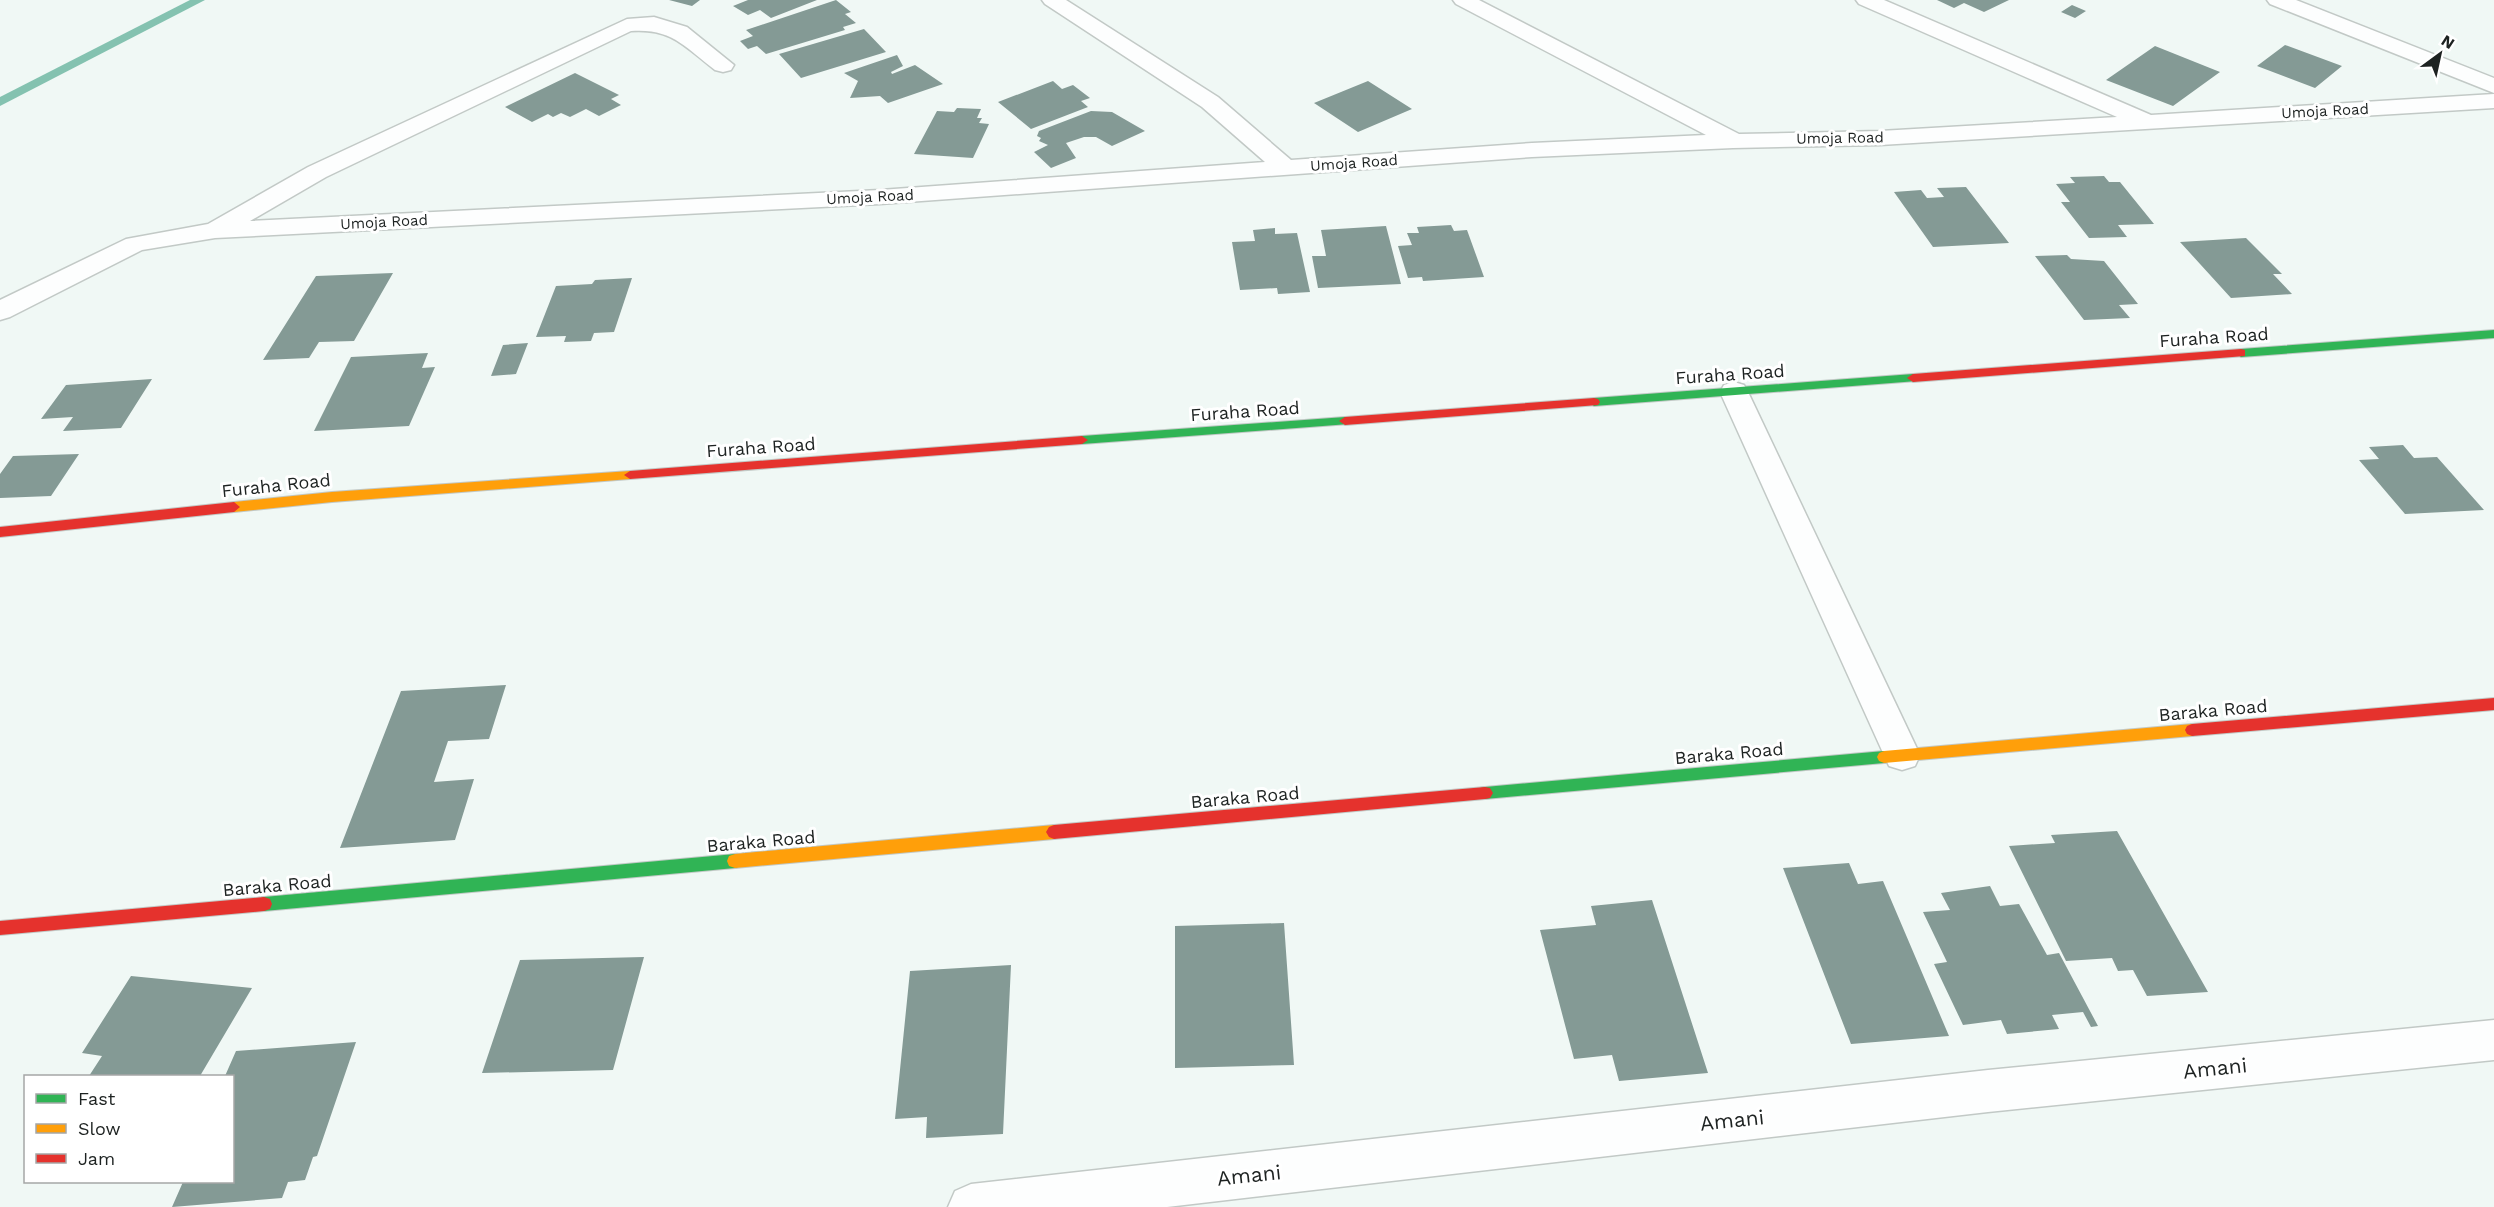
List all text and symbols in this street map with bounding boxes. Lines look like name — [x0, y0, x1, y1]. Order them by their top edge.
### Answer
north arrow — [2410, 24, 2470, 84]
text: N — [2438, 31, 2458, 53]
street label: Umoja Road — [2281, 100, 2369, 122]
street label: Umoja Road — [1796, 128, 1884, 148]
street label: Umoja Road — [1310, 151, 1398, 175]
street label: Umoja Road — [826, 186, 914, 208]
street label: Umoja Road — [340, 211, 428, 233]
street label: Furaha Road — [2159, 323, 2269, 351]
street label: Furaha Road — [1675, 360, 1785, 388]
street label: Furaha Road — [1190, 397, 1300, 425]
street label: Furaha Road — [706, 433, 816, 461]
street label: Furaha Road — [220, 469, 332, 501]
street label: Baraka Road — [2158, 695, 2268, 725]
street label: Baraka Road — [1674, 738, 1784, 768]
street label: Baraka Road — [1190, 782, 1300, 812]
street label: Baraka Road — [706, 826, 816, 856]
street label: Baraka Road — [222, 870, 332, 900]
street label: Amani — [2182, 1052, 2248, 1084]
legend — [24, 1075, 234, 1183]
text: Fast — [78, 1088, 116, 1109]
street label: Amani — [1699, 1104, 1765, 1136]
text: Slow — [78, 1118, 121, 1139]
text: Jam — [78, 1148, 115, 1169]
street label: Amani — [1216, 1159, 1282, 1191]

